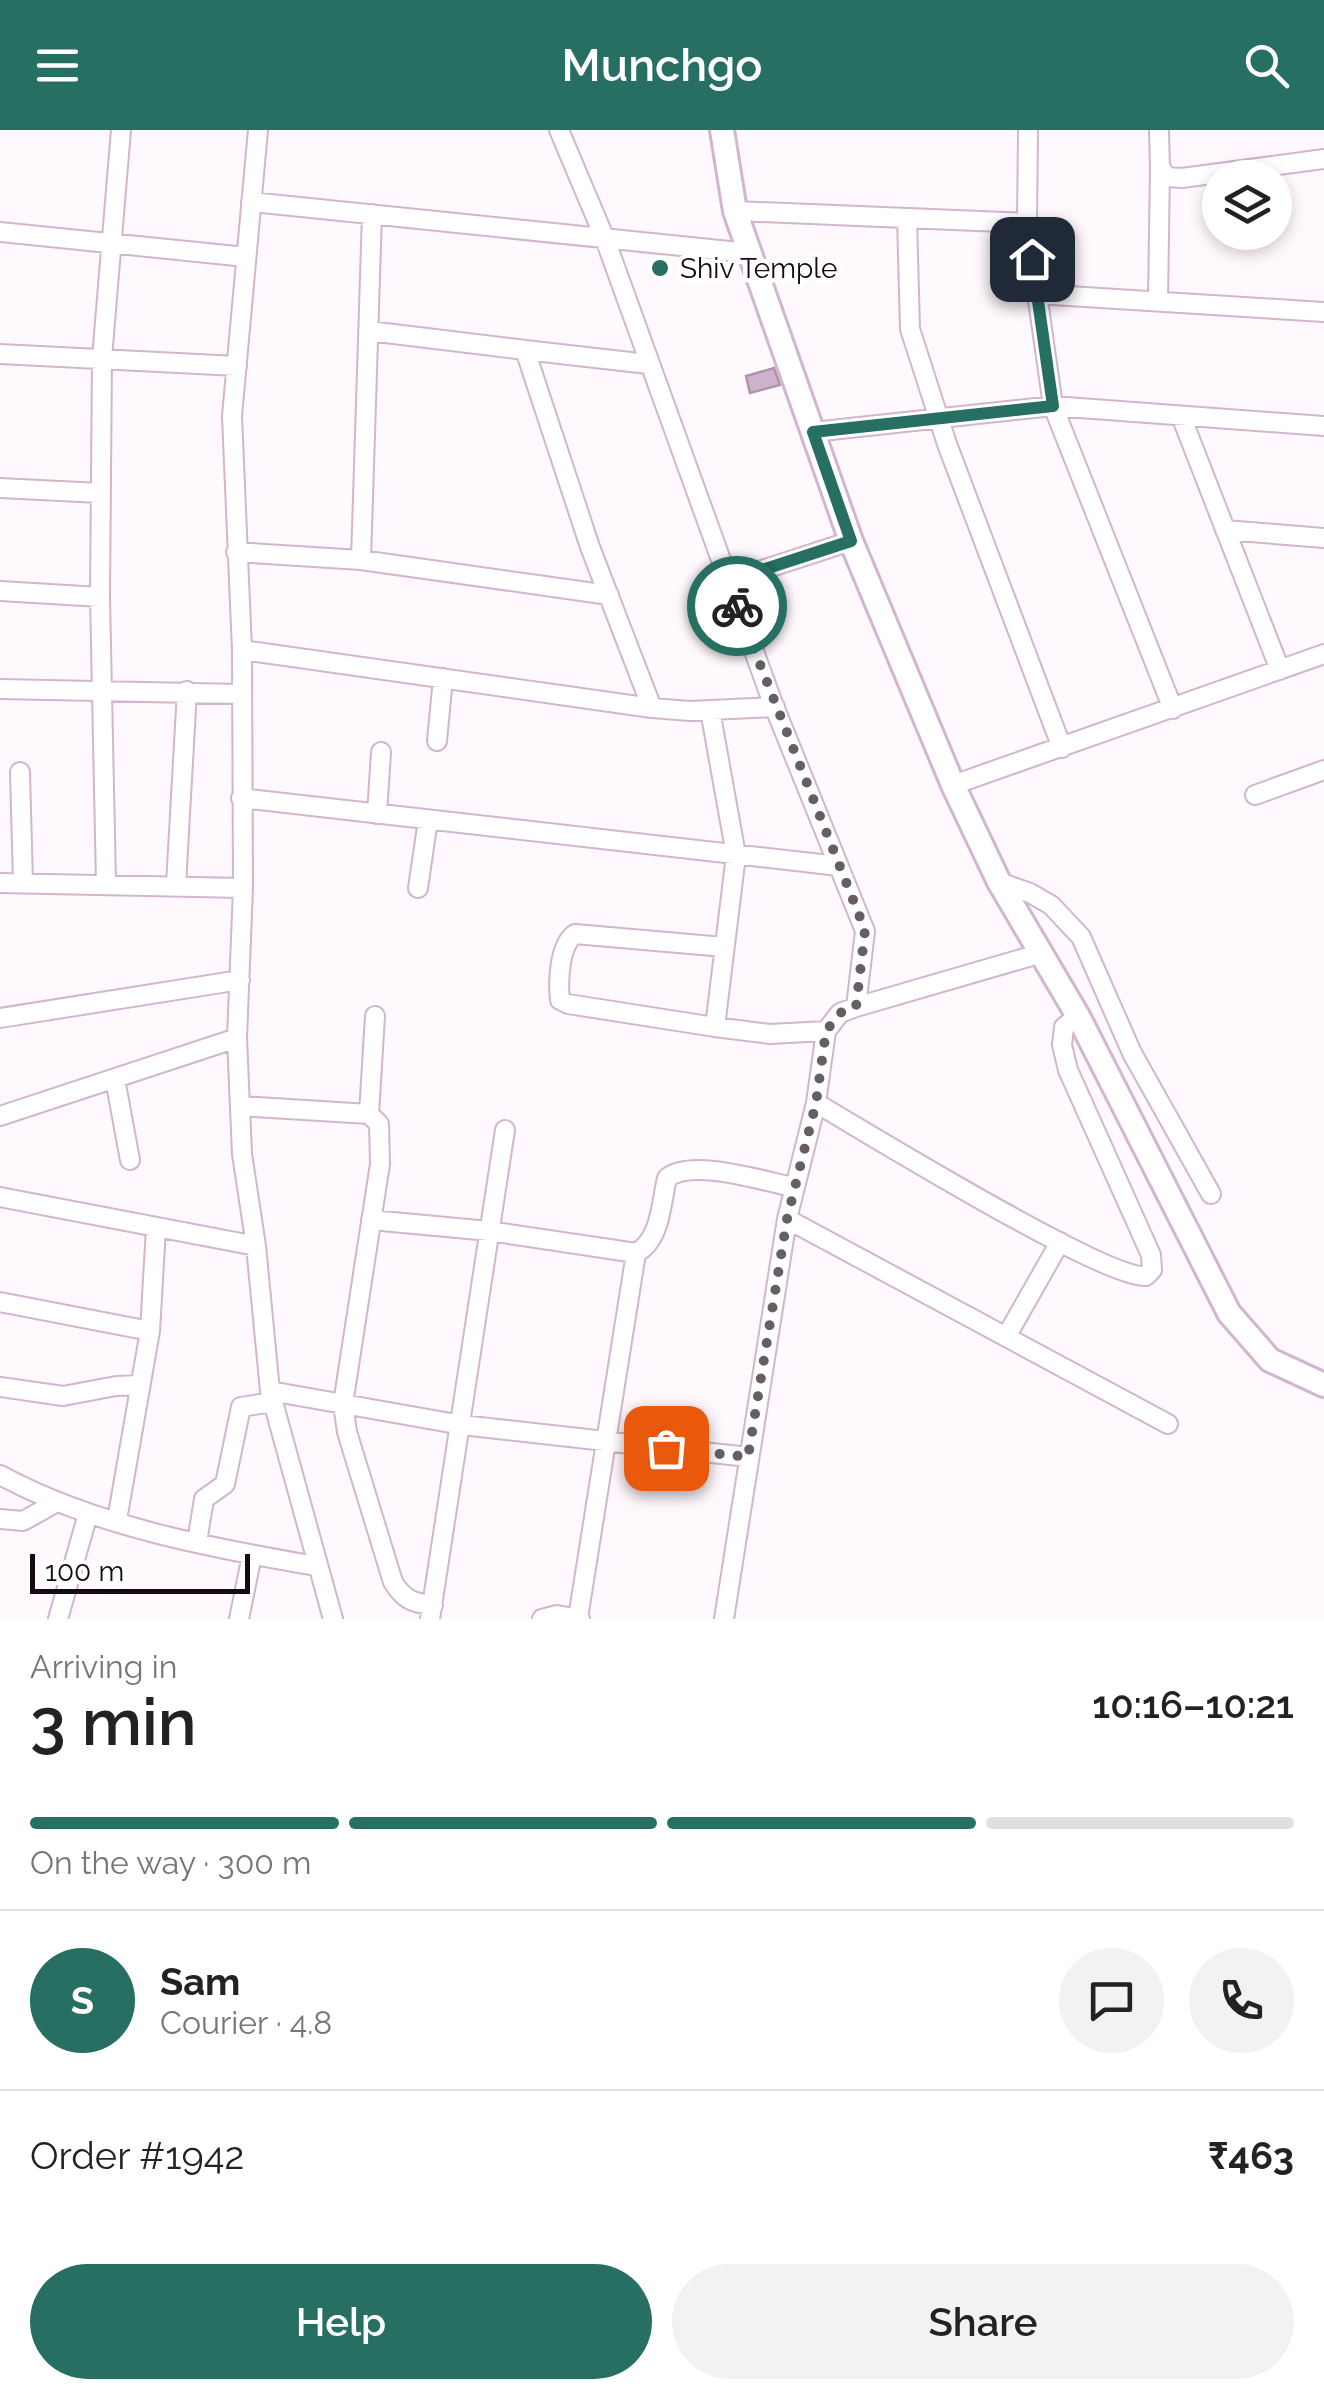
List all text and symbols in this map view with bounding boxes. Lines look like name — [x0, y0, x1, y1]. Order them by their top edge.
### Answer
icon: menu — [30, 38, 85, 93]
icon: search — [1239, 38, 1294, 93]
text: Munchgo — [562, 39, 762, 92]
map controls — [1202, 160, 1292, 250]
button: layers — [1202, 160, 1292, 250]
pin — [990, 217, 1075, 302]
icon: home — [1005, 232, 1060, 287]
place label: Shiv Temple — [680, 252, 837, 285]
marker: Shiv Temple — [649, 257, 671, 279]
courier — [687, 556, 787, 656]
icon: bike — [710, 579, 765, 634]
pin — [624, 1406, 709, 1491]
icon: bag — [639, 1421, 694, 1476]
scale bar — [30, 1549, 250, 1594]
text: 100 m — [45, 1555, 124, 1588]
text: Arriving in — [30, 1648, 177, 1685]
text: 10:16–10:21 — [1092, 1682, 1294, 1727]
text: 3 min — [30, 1684, 197, 1760]
text: On the way · 300 m — [30, 1844, 311, 1881]
button: chat — [1059, 1948, 1164, 2053]
button: phone — [1189, 1948, 1294, 2053]
text: Sam — [160, 1959, 240, 2004]
text: S — [71, 1978, 94, 2023]
text: Courier · 4.8 — [160, 2004, 332, 2041]
text: Order #1942 — [30, 2133, 244, 2178]
text: ₹463 — [1208, 2133, 1294, 2178]
button: Help — [30, 2264, 652, 2379]
button: Share — [672, 2264, 1294, 2379]

